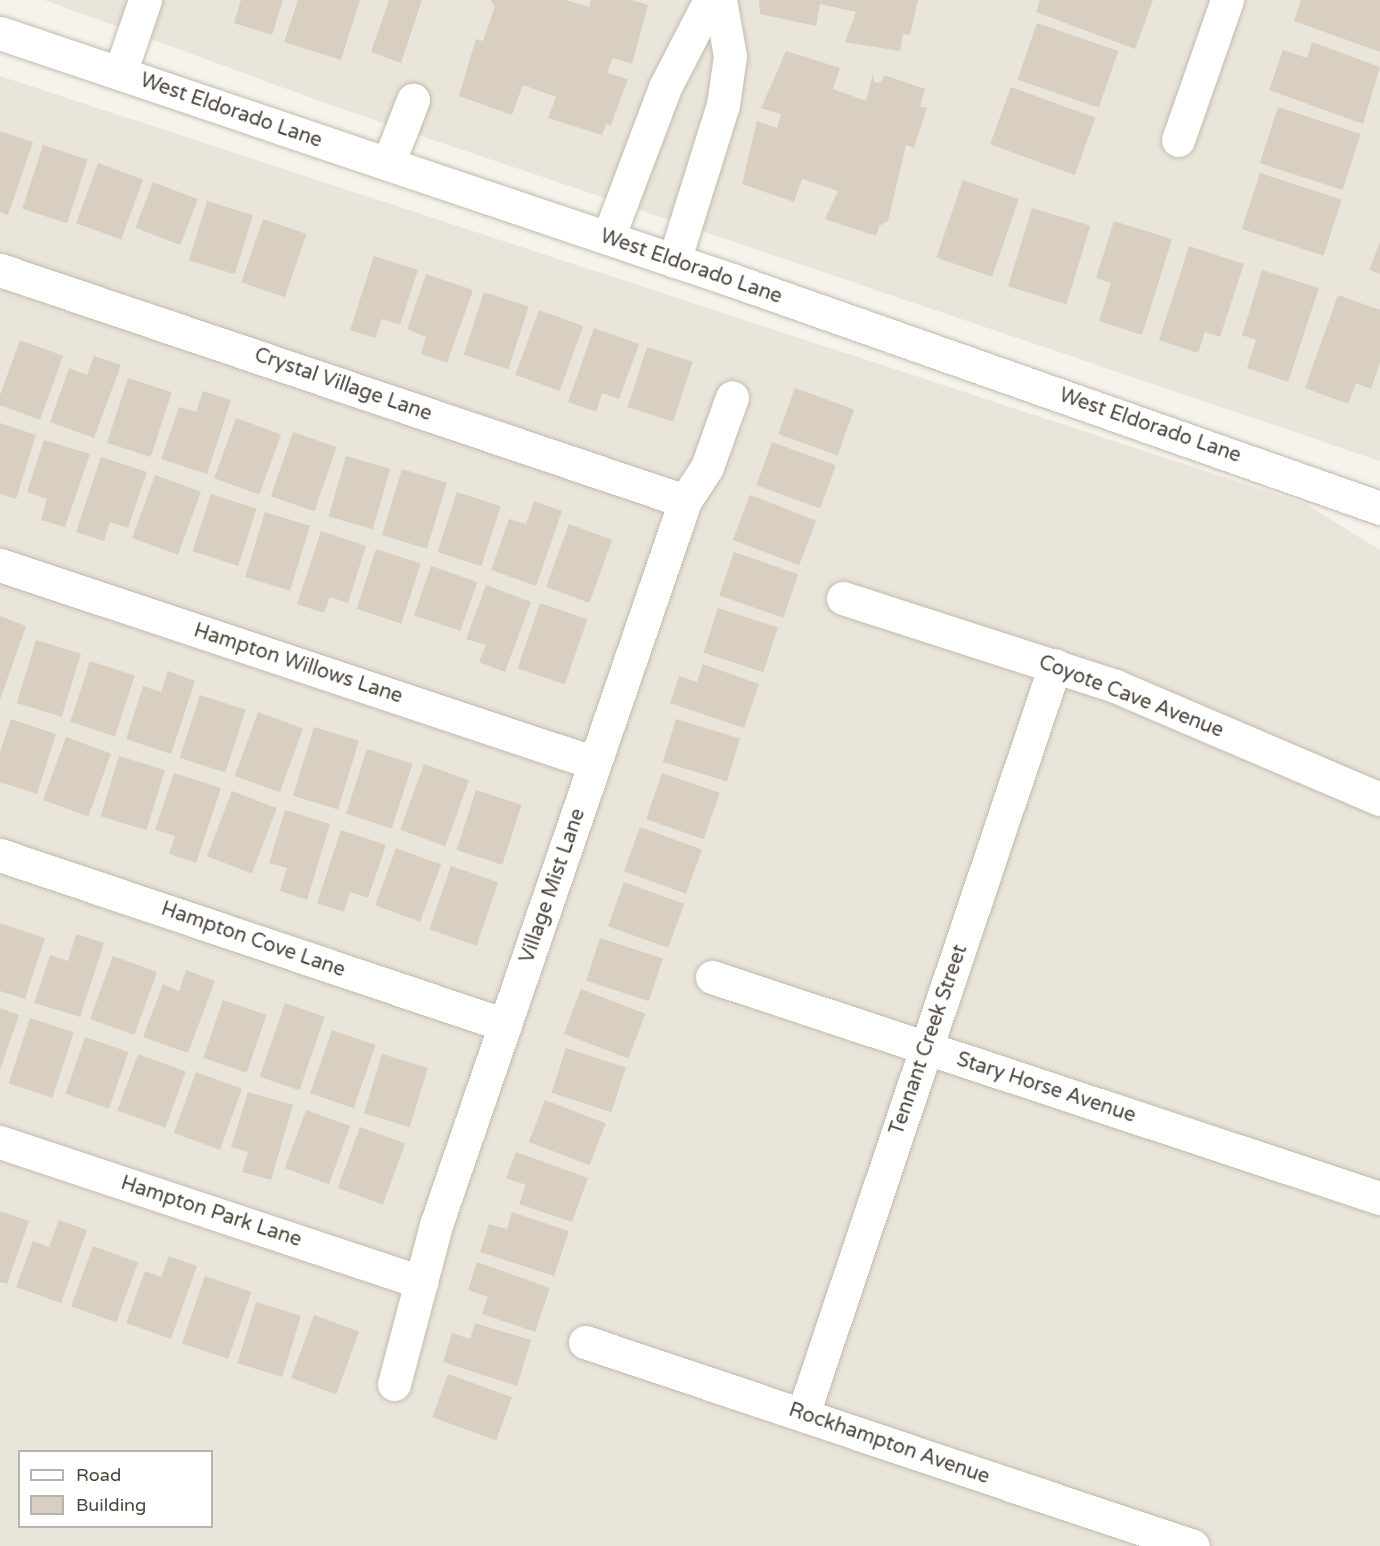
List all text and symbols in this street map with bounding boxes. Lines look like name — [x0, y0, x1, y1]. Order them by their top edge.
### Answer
street label: West Eldorado Lane — [137, 69, 325, 153]
street label: West Eldorado Lane — [597, 225, 785, 309]
street label: Crystal Village Lane — [251, 343, 435, 427]
street label: West Eldorado Lane — [1056, 384, 1244, 468]
street label: Hampton Willows Lane — [191, 619, 405, 709]
street label: Coyote Cave Avenue — [1035, 651, 1227, 743]
street label: Village Mist Lane — [515, 806, 591, 966]
street label: Hampton Cove Lane — [158, 897, 348, 983]
street label: Tennant Creek Street — [885, 942, 973, 1138]
street label: Stary Horse Avenue — [954, 1048, 1138, 1128]
street label: Hampton Park Lane — [118, 1171, 304, 1253]
street label: Rockhampton Avenue — [785, 1398, 993, 1490]
legend — [18, 1450, 213, 1528]
text: Road — [76, 1464, 121, 1486]
text: Building — [76, 1494, 146, 1516]

